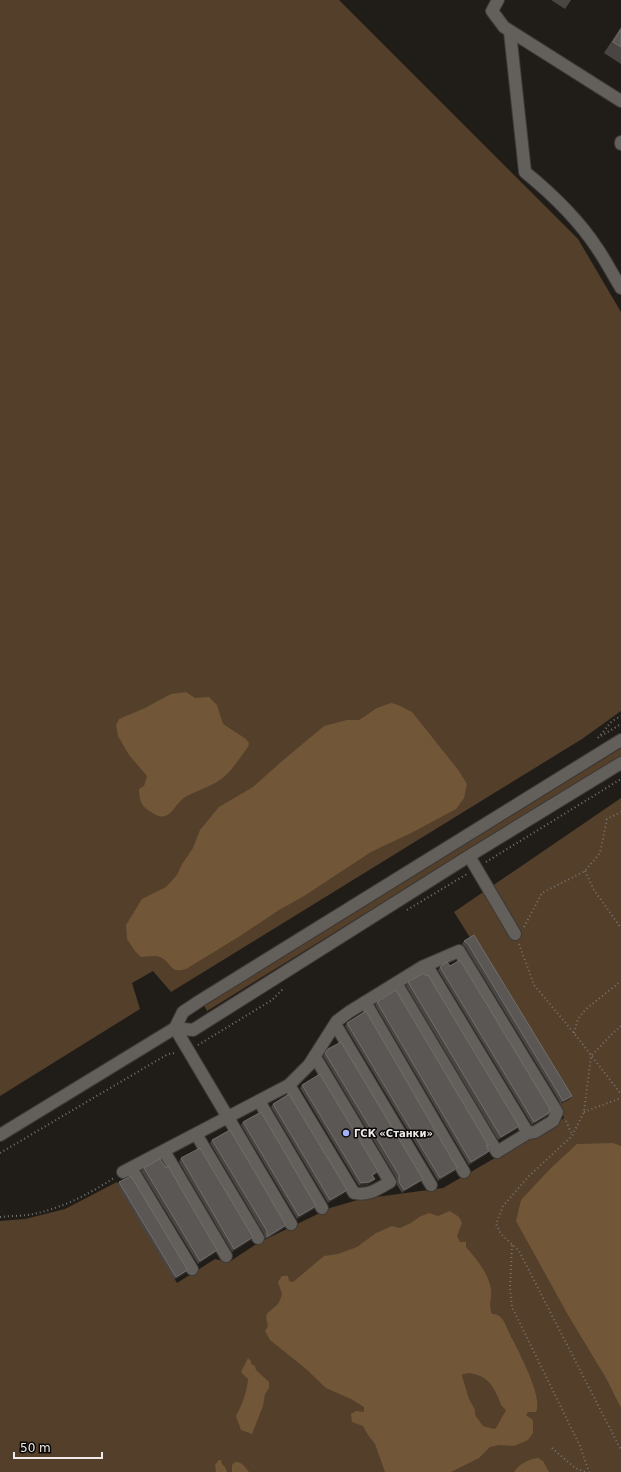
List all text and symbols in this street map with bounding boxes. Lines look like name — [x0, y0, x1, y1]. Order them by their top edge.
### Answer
marker: ГСК «Станки» — [341, 1128, 351, 1138]
place label: ГСК «Станки» — [354, 1128, 433, 1139]
scale bar — [14, 1434, 102, 1460]
text: 50 m — [20, 1441, 51, 1455]

